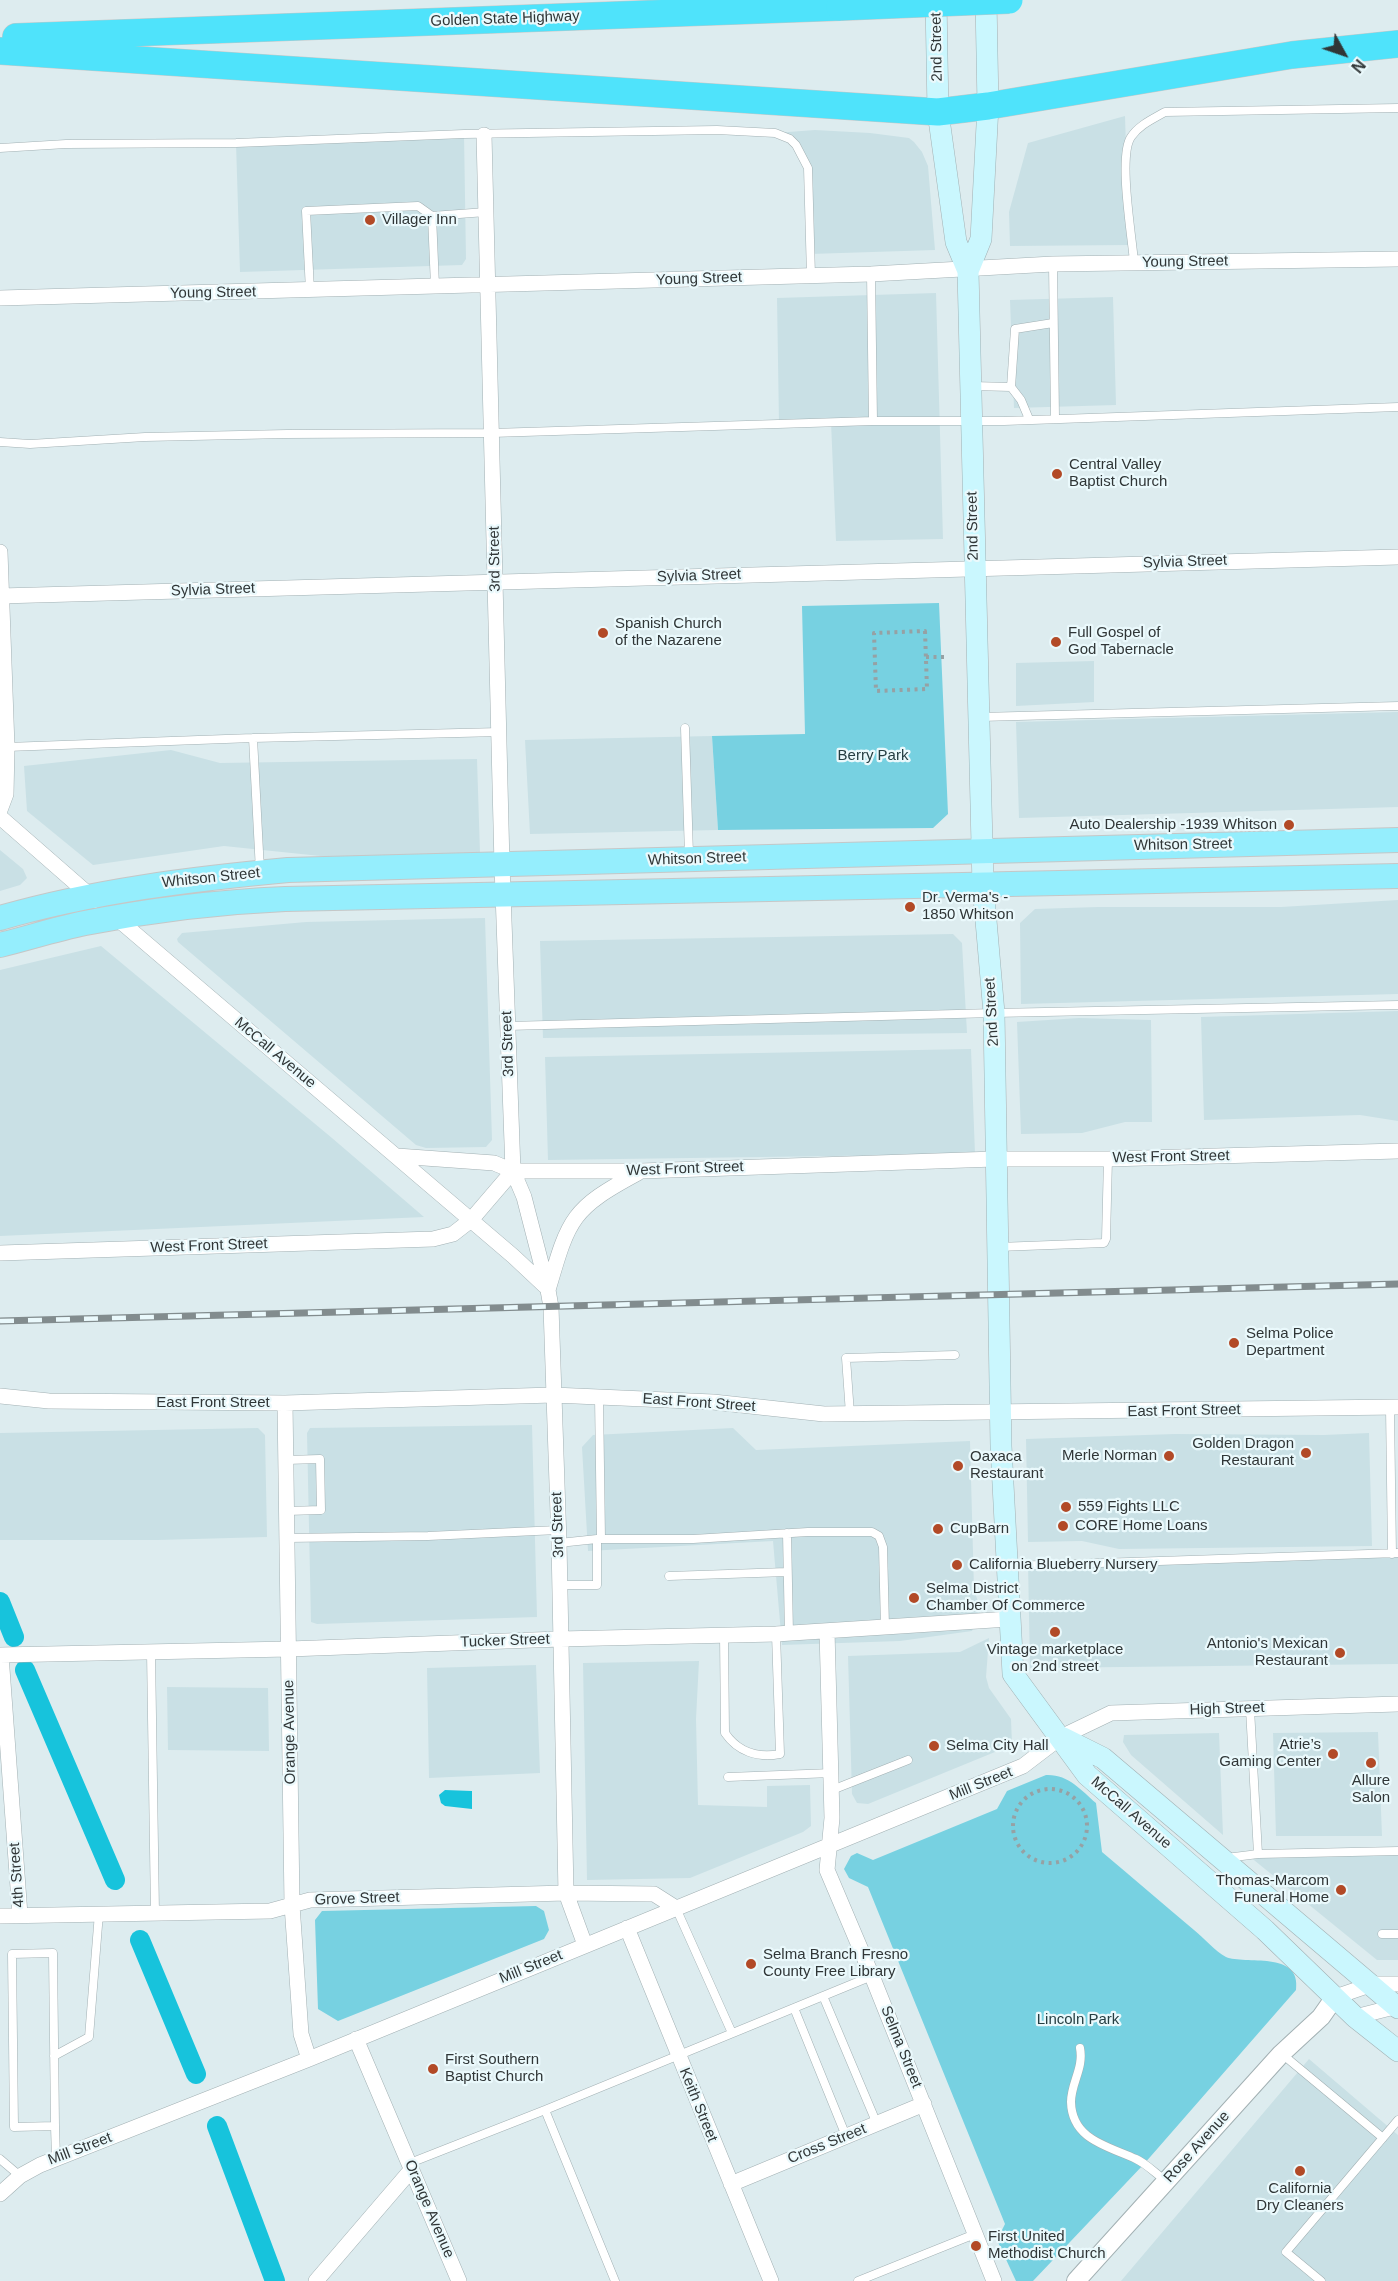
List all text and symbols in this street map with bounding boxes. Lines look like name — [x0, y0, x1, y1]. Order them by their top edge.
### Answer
street label: Golden State Highway — [430, 7, 580, 31]
street label: 2nd Street — [927, 12, 947, 82]
north arrow — [1314, 24, 1374, 84]
text: N — [1348, 56, 1368, 76]
place label: Villager Inn — [382, 211, 457, 229]
marker: Villager Inn — [363, 213, 377, 227]
street label: Young Street — [1142, 252, 1228, 272]
street label: Young Street — [656, 269, 742, 289]
street label: Young Street — [170, 283, 256, 303]
place label: Central Valley Baptist Church — [1069, 456, 1167, 491]
marker: Central Valley Baptist Church — [1050, 467, 1064, 481]
street label: 2nd Street — [963, 491, 983, 561]
street label: 3rd Street — [485, 526, 505, 592]
street label: Sylvia Street — [1143, 552, 1227, 572]
street label: Sylvia Street — [657, 566, 741, 586]
street label: Sylvia Street — [171, 580, 255, 600]
place label: Spanish Church of the Nazarene — [615, 615, 722, 650]
place label: Full Gospel of God Tabernacle — [1068, 624, 1174, 659]
marker: Spanish Church of the Nazarene — [596, 626, 610, 640]
marker: Full Gospel of God Tabernacle — [1049, 635, 1063, 649]
park label: Berry Park — [838, 747, 908, 765]
place label: Auto Dealership -1939 Whitson — [1069, 816, 1277, 834]
marker: Auto Dealership -1939 Whitson — [1282, 818, 1296, 832]
street label: Whitson Street — [1134, 835, 1232, 855]
street label: Whitson Street — [648, 848, 746, 870]
street label: Whitson Street — [161, 864, 261, 892]
place label: Dr. Verma's - 1850 Whitson — [922, 889, 1014, 924]
marker: Dr. Verma's - 1850 Whitson — [903, 900, 917, 914]
street label: 2nd Street — [981, 977, 1003, 1047]
street label: 3rd Street — [498, 1011, 518, 1077]
street label: McCall Avenue — [231, 1014, 319, 1092]
street label: West Front Street — [1112, 1147, 1230, 1167]
street label: West Front Street — [626, 1158, 744, 1180]
street label: West Front Street — [150, 1235, 268, 1257]
place label: Selma Police Department — [1246, 1325, 1334, 1360]
marker: Selma Police Department — [1227, 1336, 1241, 1350]
street label: East Front Street — [642, 1390, 756, 1416]
street label: East Front Street — [156, 1394, 270, 1412]
street label: East Front Street — [1127, 1401, 1241, 1421]
place label: Golden Dragon Restaurant — [1192, 1435, 1294, 1470]
marker: Golden Dragon Restaurant — [1299, 1446, 1313, 1460]
place label: Merle Norman — [1062, 1447, 1157, 1465]
place label: Oaxaca Restaurant — [970, 1448, 1043, 1483]
marker: Merle Norman — [1162, 1449, 1176, 1463]
marker: Oaxaca Restaurant — [951, 1459, 965, 1473]
street label: 3rd Street — [548, 1492, 568, 1558]
place label: 559 Fights LLC — [1078, 1498, 1180, 1516]
marker: 559 Fights LLC — [1059, 1500, 1073, 1514]
place label: CORE Home Loans — [1075, 1517, 1208, 1535]
marker: CORE Home Loans — [1056, 1519, 1070, 1533]
place label: CupBarn — [950, 1520, 1009, 1538]
marker: CupBarn — [931, 1522, 945, 1536]
place label: California Blueberry Nursery — [969, 1556, 1157, 1574]
marker: California Blueberry Nursery — [950, 1558, 964, 1572]
place label: Selma District Chamber Of Commerce — [926, 1580, 1085, 1615]
marker: Selma District Chamber Of Commerce — [907, 1591, 921, 1605]
marker: Vintage marketplace on 2nd street — [1048, 1625, 1062, 1639]
street label: Tucker Street — [460, 1630, 550, 1652]
place label: Antonio's Mexican Restaurant — [1207, 1635, 1328, 1670]
place label: Vintage marketplace on 2nd street — [987, 1641, 1123, 1676]
marker: Antonio's Mexican Restaurant — [1333, 1646, 1347, 1660]
street label: Orange Avenue — [280, 1679, 300, 1785]
street label: High Street — [1189, 1699, 1265, 1719]
place label: Atrie’s Gaming Center — [1219, 1736, 1321, 1771]
place label: Selma City Hall — [946, 1737, 1049, 1755]
marker: Selma City Hall — [927, 1739, 941, 1753]
marker: Atrie’s Gaming Center — [1326, 1747, 1340, 1761]
marker: Allure Salon — [1364, 1756, 1378, 1770]
street label: Mill Street — [947, 1763, 1015, 1805]
place label: Allure Salon — [1352, 1772, 1390, 1807]
street label: McCall Avenue — [1087, 1773, 1175, 1853]
street label: 4th Street — [6, 1842, 28, 1908]
place label: Thomas-Marcom Funeral Home — [1216, 1872, 1329, 1907]
marker: Thomas-Marcom Funeral Home — [1334, 1883, 1348, 1897]
street label: Grove Street — [314, 1889, 400, 1909]
street label: Mill Street — [497, 1946, 565, 1988]
place label: Selma Branch Fresno County Free Library — [763, 1946, 908, 1981]
marker: Selma Branch Fresno County Free Library — [744, 1957, 758, 1971]
street label: Selma Street — [876, 2003, 926, 2091]
park label: Lincoln Park — [1037, 2011, 1119, 2029]
place label: First Southern Baptist Church — [445, 2051, 543, 2086]
marker: First Southern Baptist Church — [426, 2062, 440, 2076]
street label: Keith Street — [675, 2065, 721, 2145]
street label: Rose Avenue — [1160, 2108, 1234, 2186]
street label: Cross Street — [785, 2120, 869, 2168]
street label: Mill Street — [46, 2129, 114, 2169]
street label: Orange Avenue — [400, 2157, 458, 2261]
marker: California Dry Cleaners — [1293, 2164, 1307, 2178]
place label: California Dry Cleaners — [1256, 2180, 1344, 2215]
place label: First United Methodist Church — [988, 2228, 1106, 2263]
marker: First United Methodist Church — [969, 2239, 983, 2253]

